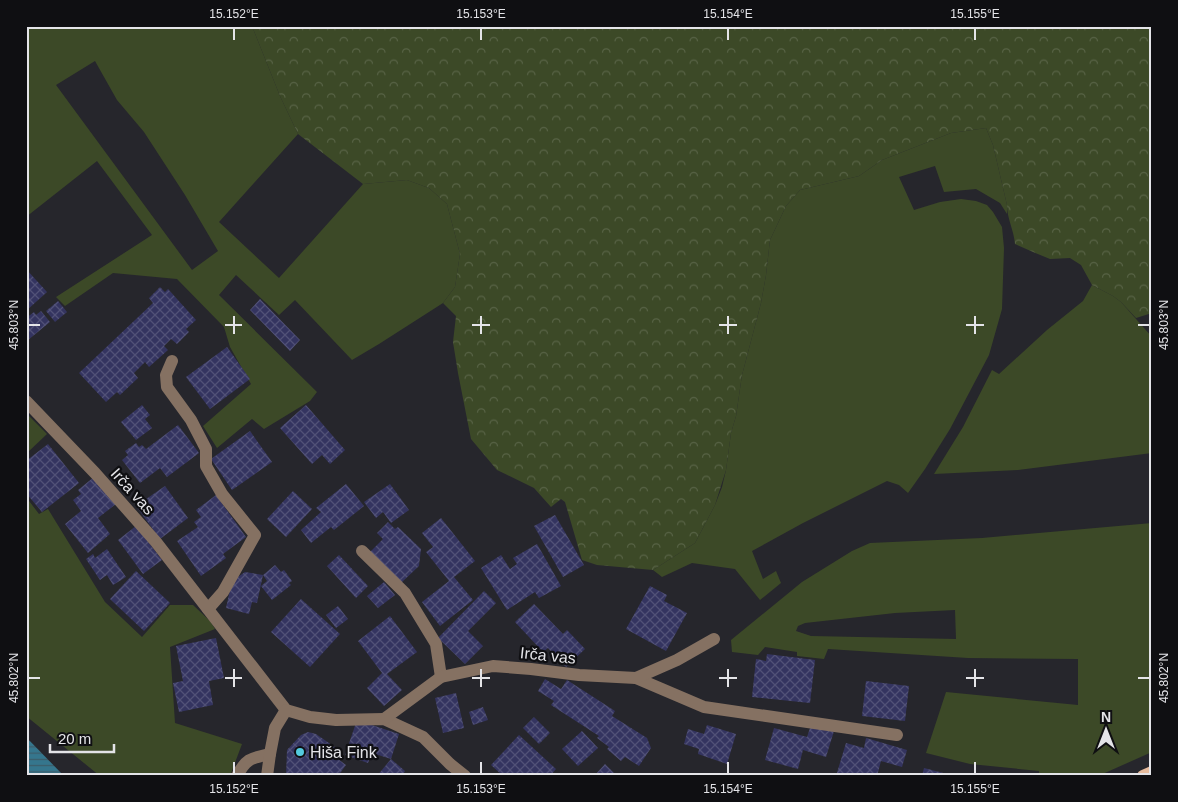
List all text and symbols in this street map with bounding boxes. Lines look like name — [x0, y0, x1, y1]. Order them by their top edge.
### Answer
text: 15.152°E — [209, 7, 259, 21]
text: 15.153°E — [456, 7, 506, 21]
text: 15.154°E — [703, 7, 753, 21]
text: 15.155°E — [950, 7, 1000, 21]
text: 45.803°N — [7, 300, 21, 350]
text: 45.803°N — [1157, 300, 1171, 350]
street label: Irča vas — [108, 465, 158, 518]
street label: Irča vas — [519, 644, 577, 667]
text: 45.802°N — [7, 653, 21, 703]
text: 45.802°N — [1157, 653, 1171, 703]
north arrow — [1080, 704, 1130, 754]
text: N — [1101, 709, 1111, 725]
scale bar — [50, 722, 114, 754]
text: 20 m — [58, 730, 91, 747]
place label: Hiša Fink — [310, 744, 378, 761]
marker: Hiša Fink — [294, 746, 306, 758]
text: 15.152°E — [209, 782, 259, 796]
text: 15.153°E — [456, 782, 506, 796]
text: 15.154°E — [703, 782, 753, 796]
text: 15.155°E — [950, 782, 1000, 796]

